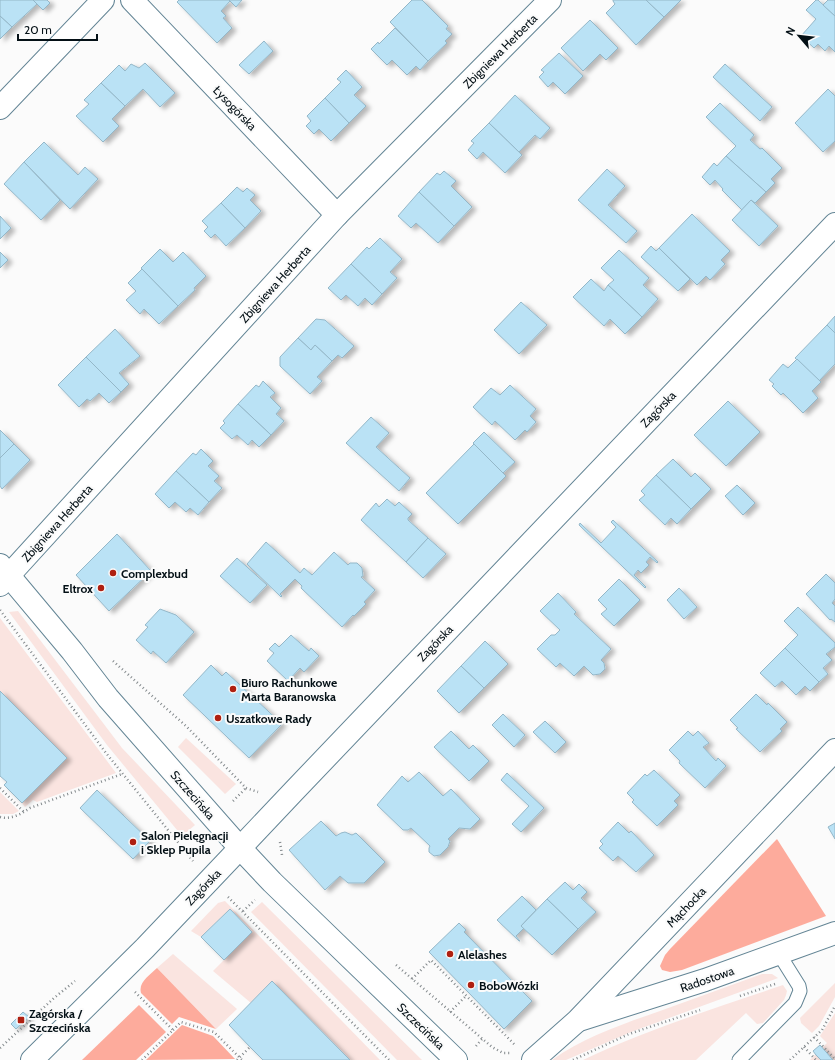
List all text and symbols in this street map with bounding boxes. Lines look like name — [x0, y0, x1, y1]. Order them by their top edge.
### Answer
street label: Zbigniewa Herberta — [460, 11, 540, 91]
scale bar — [18, 16, 97, 42]
north arrow — [779, 16, 819, 56]
text: 20 m — [24, 22, 52, 37]
text: N — [782, 25, 798, 38]
street label: Łysogórska — [210, 83, 260, 134]
street label: Zbigniewa Herberta — [236, 242, 314, 326]
street label: Zagórska — [637, 388, 679, 430]
street label: Zbigniewa Herberta — [18, 481, 96, 565]
place label: Complexbud — [121, 566, 188, 581]
marker: Complexbud — [108, 568, 118, 578]
place label: Eltrox — [63, 581, 93, 596]
marker: Eltrox — [96, 583, 106, 593]
street label: Zagórska — [414, 622, 456, 664]
place label: Biuro Rachunkowe Marta Baranowska — [241, 675, 337, 704]
marker: Biuro Rachunkowe Marta Baranowska — [228, 684, 238, 694]
place label: Uszatkowe Rady — [226, 711, 312, 726]
marker: Uszatkowe Rady — [213, 713, 223, 723]
street label: Szczecińska — [168, 767, 219, 823]
place label: Salon Pielęgnacji i Sklep Pupila — [141, 828, 229, 857]
marker: Salon Pielęgnacji i Sklep Pupila — [128, 837, 138, 847]
street label: Zagórska — [182, 866, 224, 908]
street label: Mąchocka — [663, 883, 709, 930]
place label: Alelashes — [458, 947, 507, 962]
marker: Alelashes — [445, 949, 455, 959]
street label: Radostowa — [678, 963, 736, 995]
place label: BoboWózki — [479, 978, 539, 993]
marker: BoboWózki — [466, 980, 476, 990]
street label: Szczecińska — [394, 1000, 448, 1052]
place label: Zagórska / Szczecińska — [29, 1006, 90, 1035]
marker: Zagórska / Szczecińska — [16, 1015, 26, 1025]

